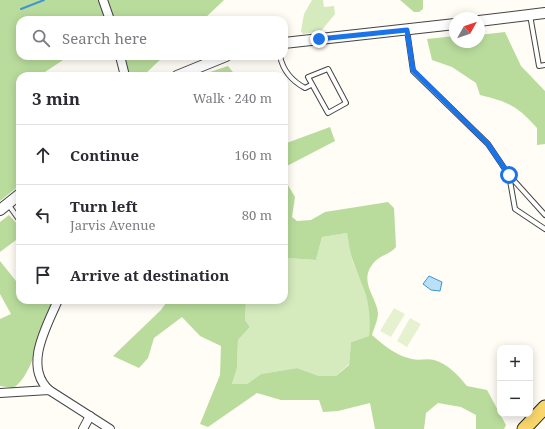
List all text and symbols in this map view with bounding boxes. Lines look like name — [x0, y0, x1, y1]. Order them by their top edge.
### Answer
north arrow — [449, 12, 485, 48]
search box — [16, 16, 288, 60]
icon: search — [30, 27, 52, 49]
text: Search here — [62, 28, 147, 48]
route end — [310, 30, 328, 48]
text: 3 min — [32, 87, 80, 110]
text: Walk · 240 m — [193, 89, 272, 107]
icon: ahead — [32, 144, 54, 166]
text: Continue — [70, 145, 139, 165]
text: 160 m — [235, 146, 272, 164]
route start — [500, 166, 518, 184]
text: Turn left — [70, 196, 138, 216]
icon: left — [32, 204, 54, 226]
text: 80 m — [242, 206, 272, 224]
text: Jarvis Avenue — [70, 216, 155, 234]
icon: arrive — [32, 264, 54, 286]
text: Arrive at destination — [70, 265, 229, 285]
map controls — [497, 345, 533, 417]
button: + — [497, 345, 533, 381]
button: − — [497, 381, 533, 417]

